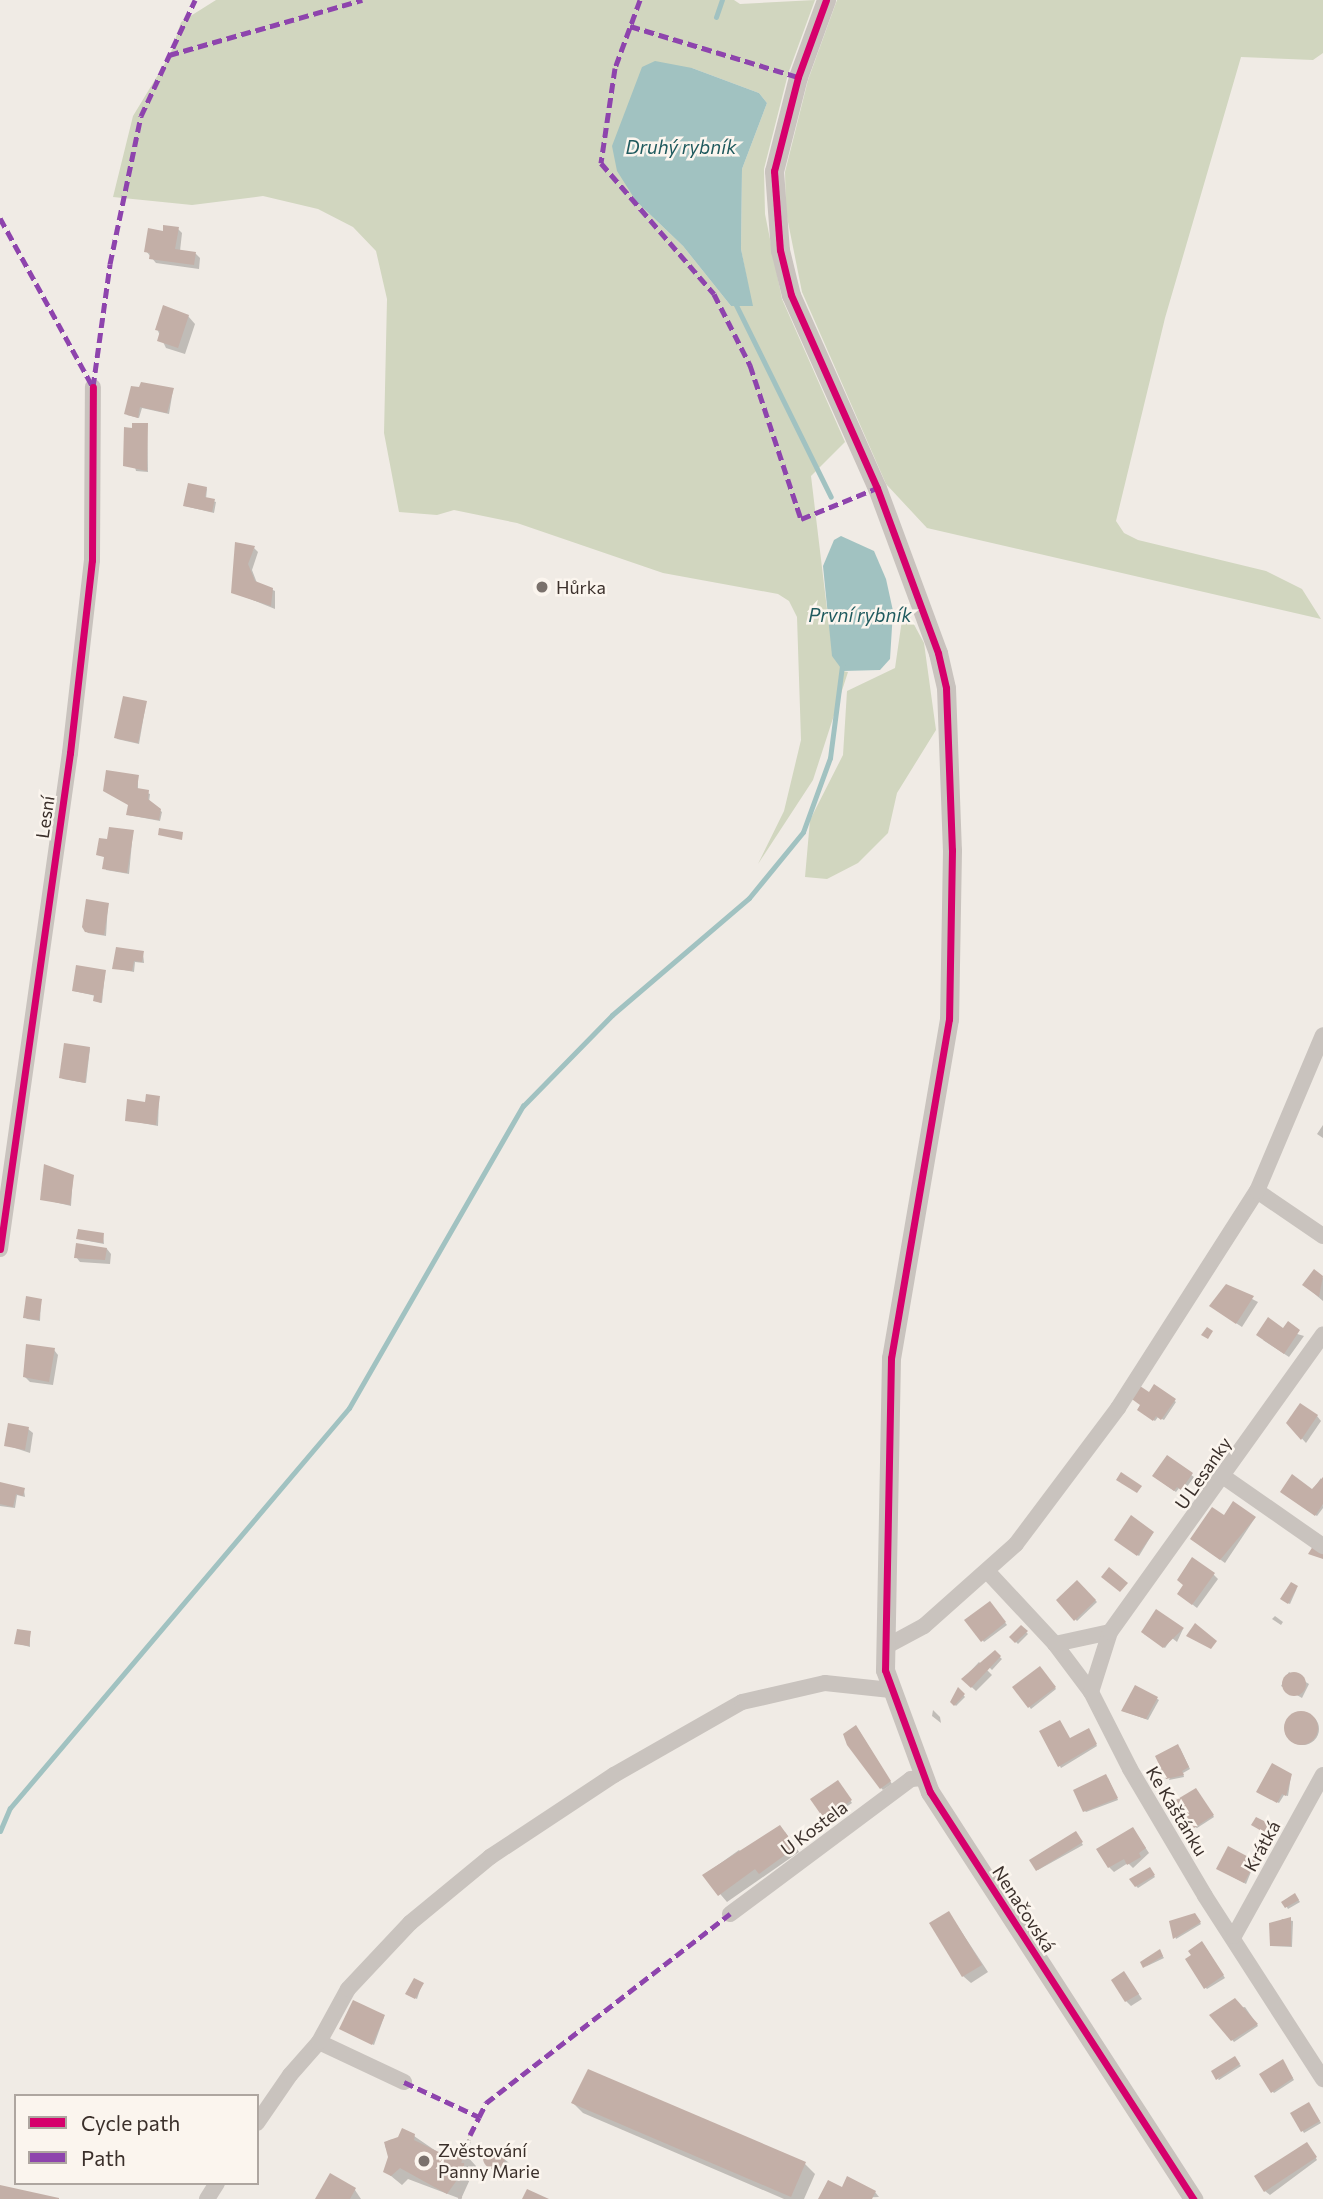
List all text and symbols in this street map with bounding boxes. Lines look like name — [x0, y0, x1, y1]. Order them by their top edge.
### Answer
water label: Druhý rybník — [626, 136, 736, 158]
place label: Hůrka — [556, 576, 606, 598]
marker: Hůrka — [534, 579, 550, 595]
water label: První rybník — [808, 604, 912, 626]
street label: Lesní — [31, 794, 59, 840]
street label: U Lesanky — [1170, 1433, 1236, 1513]
street label: Ke Kaštánku — [1142, 1762, 1212, 1860]
street label: U Kostela — [777, 1796, 851, 1860]
street label: Krátká — [1239, 1817, 1285, 1875]
street label: Nenačovská — [988, 1862, 1060, 1956]
legend — [14, 2094, 259, 2185]
text: Cycle path — [81, 2110, 180, 2135]
place label: Zvěstování Panny Marie — [438, 2140, 540, 2182]
text: Path — [81, 2145, 126, 2170]
marker: Zvěstování Panny Marie — [416, 2153, 432, 2169]

